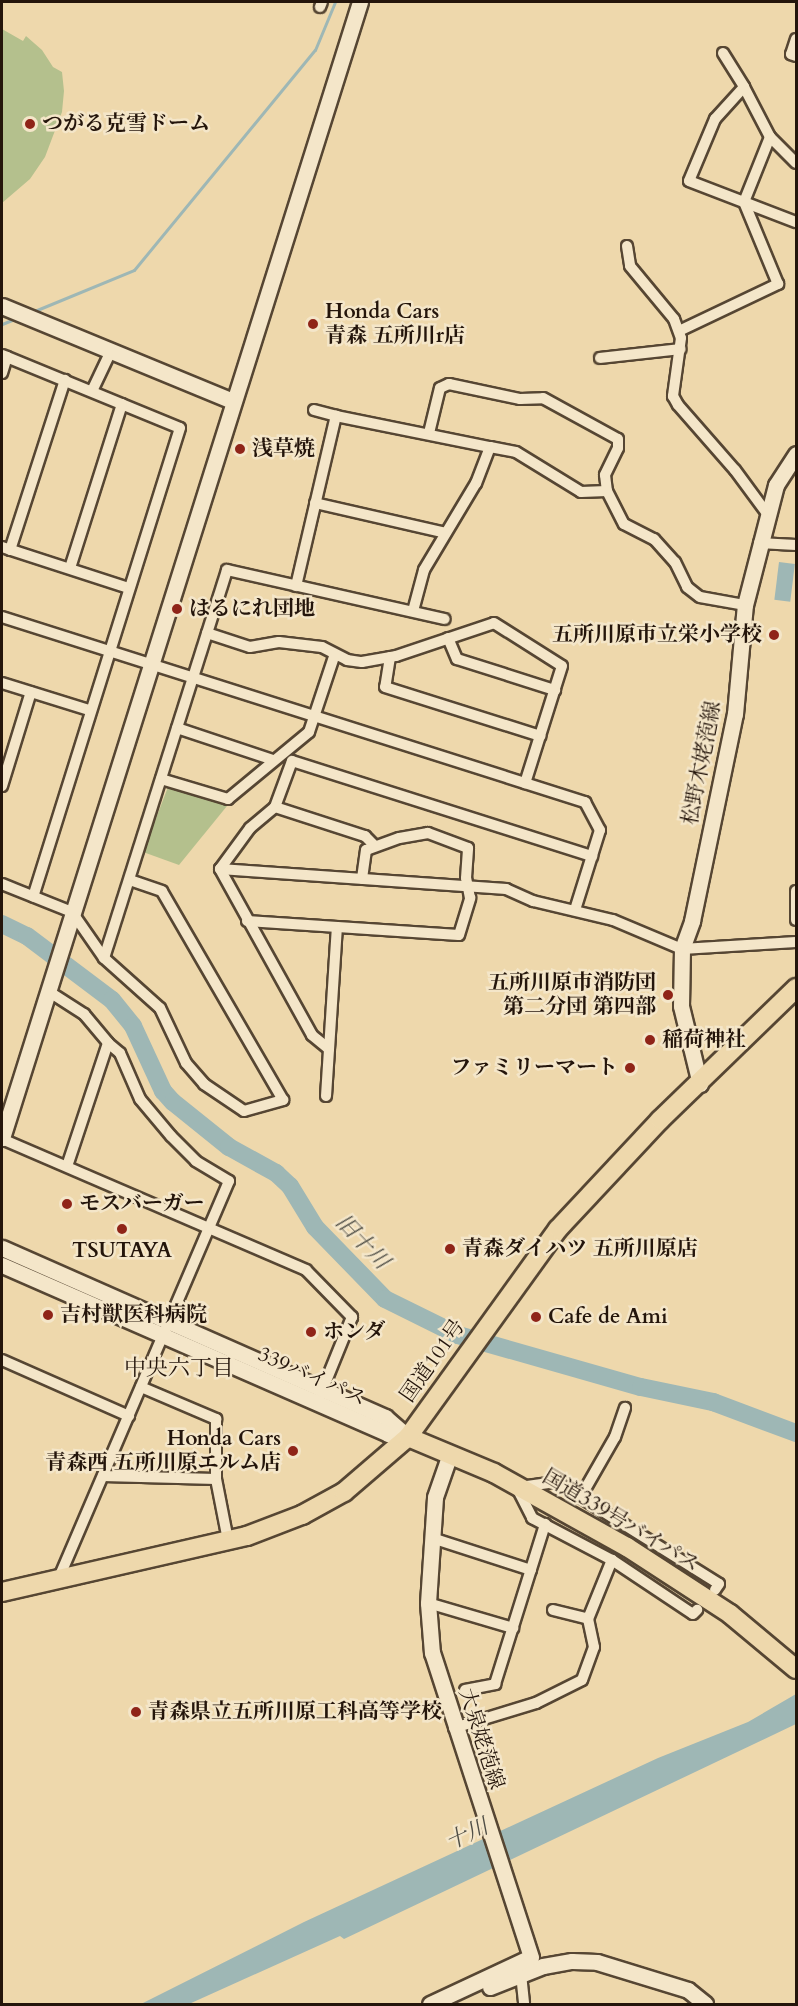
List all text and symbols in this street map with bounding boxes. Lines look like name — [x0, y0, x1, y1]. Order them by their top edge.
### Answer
place label: つがる克雪ドーム — [42, 111, 210, 137]
marker: つがる克雪ドーム — [23, 117, 37, 131]
place label: Honda Cars 青森 五所川r店 — [325, 299, 465, 349]
marker: Honda Cars 青森 五所川r店 — [306, 317, 320, 331]
place label: 浅草焼 — [252, 436, 315, 462]
marker: 浅草焼 — [233, 442, 247, 456]
place label: はるにれ団地 — [189, 596, 315, 622]
marker: はるにれ団地 — [170, 602, 184, 616]
place label: 五所川原市立栄小学校 — [552, 622, 762, 648]
marker: 五所川原市立栄小学校 — [767, 628, 781, 642]
street label: 松野木姥萢線 — [678, 699, 726, 827]
place label: 五所川原市消防団 第二分団 第四部 — [488, 970, 656, 1020]
marker: 五所川原市消防団 第二分団 第四部 — [661, 988, 675, 1002]
place label: 稲荷神社 — [662, 1027, 746, 1053]
marker: 稲荷神社 — [643, 1033, 657, 1047]
place label: ファミリーマート — [450, 1055, 618, 1081]
marker: ファミリーマート — [623, 1061, 637, 1075]
place label: モスバーガー — [79, 1191, 205, 1217]
marker: モスバーガー — [60, 1197, 74, 1211]
water label: 旧十川 — [330, 1209, 394, 1275]
marker: TSUTAYA — [115, 1222, 129, 1236]
place label: 青森ダイハツ 五所川原店 — [462, 1236, 699, 1262]
place label: TSUTAYA — [72, 1238, 172, 1264]
marker: 青森ダイハツ 五所川原店 — [443, 1242, 457, 1256]
place label: 吉村獣医科病院 — [60, 1302, 207, 1328]
place label: Cafe de Ami — [548, 1304, 668, 1330]
marker: 吉村獣医科病院 — [41, 1308, 55, 1322]
marker: Cafe de Ami — [529, 1310, 543, 1324]
street label: 国道101号 — [395, 1315, 471, 1407]
place label: ホンダ — [323, 1319, 386, 1345]
marker: ホンダ — [304, 1325, 318, 1339]
street label: 339バイパス — [254, 1342, 370, 1412]
district label: 中央六丁目 — [124, 1356, 234, 1382]
place label: Honda Cars 青森西 五所川原エルム店 — [44, 1426, 281, 1476]
marker: Honda Cars 青森西 五所川原エルム店 — [286, 1444, 300, 1458]
street label: 国道339号バイパス — [538, 1464, 704, 1578]
street label: 大泉姥萢線 — [453, 1685, 509, 1793]
place label: 青森県立五所川原工科高等学校 — [148, 1699, 442, 1725]
marker: 青森県立五所川原工科高等学校 — [129, 1705, 143, 1719]
water label: 十川 — [441, 1814, 493, 1856]

